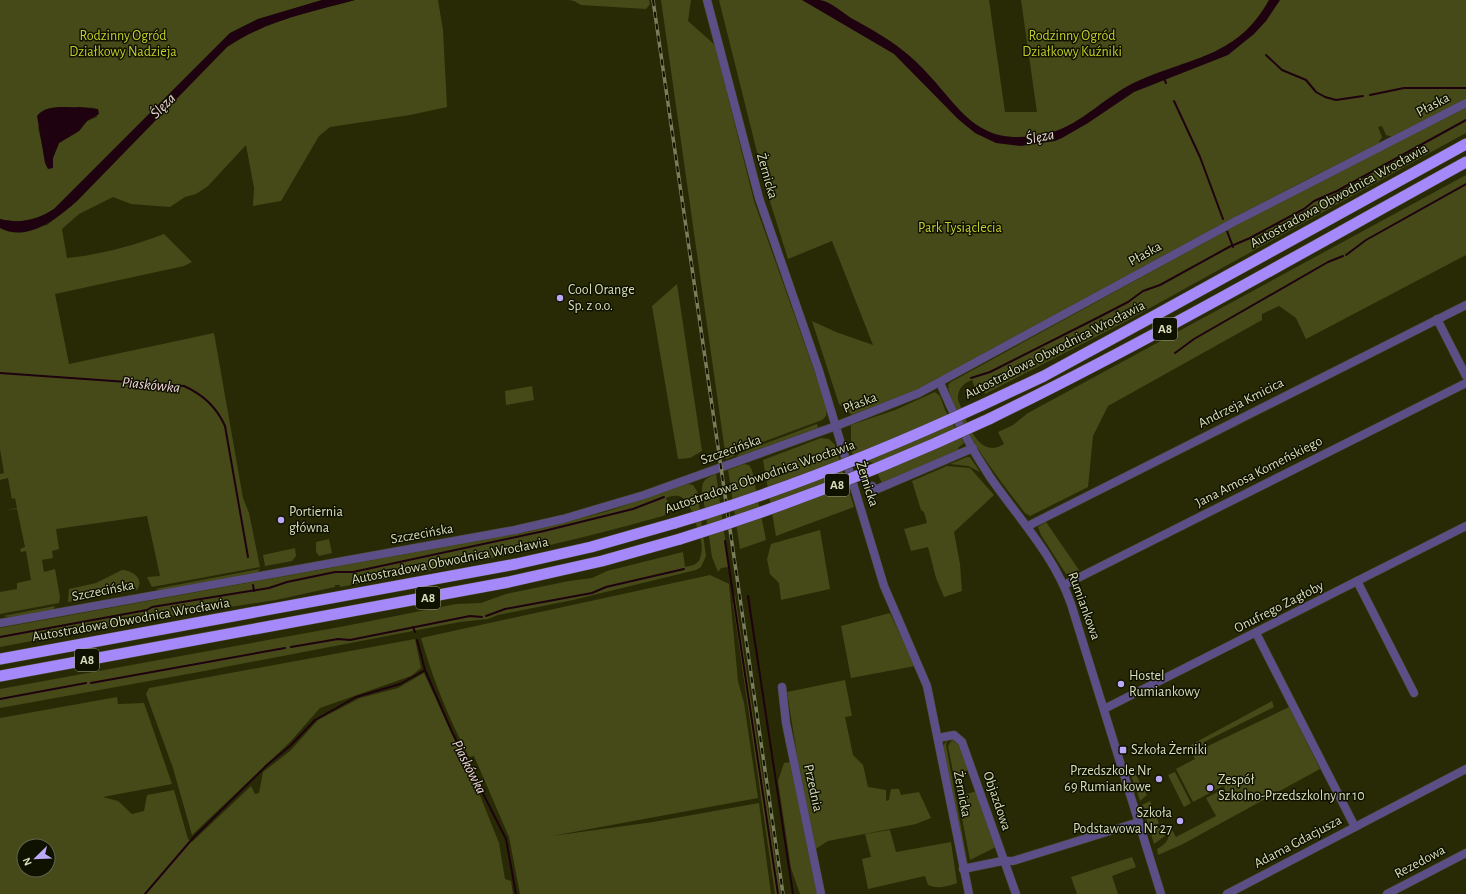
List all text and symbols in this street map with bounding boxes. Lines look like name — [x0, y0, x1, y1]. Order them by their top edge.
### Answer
park label: Rodzinny Ogród Działkowy Nadzieja — [69, 29, 177, 59]
park label: Rodzinny Ogród Działkowy Kuźniki — [1022, 29, 1122, 59]
water label: Ślęza — [146, 89, 178, 121]
street label: Płaska — [1414, 90, 1452, 119]
water label: Ślęza — [1024, 125, 1056, 147]
street label: Autostradowa Obwodnica Wrocławia — [1248, 141, 1430, 251]
street label: Żernicka — [754, 151, 783, 201]
park label: Park Tysiąclecia — [918, 221, 1003, 235]
street label: Płaska — [1126, 239, 1164, 269]
place label: Cool Orange Sp. z o.o. — [568, 283, 635, 313]
marker: Cool Orange Sp. z o.o. — [555, 293, 565, 303]
street label: Autostradowa Obwodnica Wrocławia — [963, 298, 1148, 402]
road number: A8 — [1153, 318, 1177, 340]
water label: Piaskówka — [121, 374, 181, 396]
street label: Andrzeja Kmicica — [1196, 375, 1287, 431]
street label: Płaska — [841, 390, 879, 416]
street label: Szczecińska — [699, 432, 764, 467]
street label: Jana Amosa Komeńskiego — [1193, 434, 1325, 510]
street label: Autostradowa Obwodnica Wrocławia — [663, 438, 857, 516]
street label: Żernicka — [853, 459, 884, 509]
road number: A8 — [825, 474, 849, 496]
place label: Portiernia główna — [289, 505, 343, 535]
marker: Portiernia główna — [276, 515, 286, 525]
street label: Szczecińska — [390, 522, 455, 546]
street label: Autostradowa Obwodnica Wrocławia — [350, 535, 550, 587]
street label: Rumiankowa — [1065, 570, 1103, 642]
street label: Szczecińska — [71, 578, 136, 604]
street label: Onufrego Zagłoby — [1232, 578, 1326, 636]
road number: A8 — [416, 587, 440, 609]
street label: Autostradowa Obwodnica Wrocławia — [31, 596, 231, 644]
road number: A8 — [75, 649, 99, 671]
place label: Hostel Rumiankowy — [1129, 669, 1200, 699]
marker: Hostel Rumiankowy — [1116, 679, 1126, 689]
water label: Piaskówka — [449, 738, 489, 796]
place label: Szkoła Żerniki — [1131, 740, 1207, 757]
marker: Szkoła Żerniki — [1118, 745, 1128, 755]
street label: Przednia — [801, 763, 825, 813]
place label: Przedszkole Nr 69 Rumiankowe — [1064, 764, 1151, 794]
street label: Żernicka — [951, 769, 976, 819]
street label: Objazdowa — [980, 770, 1014, 833]
place label: Zespół Szkolno-Przedszkolny nr 10 — [1218, 773, 1365, 803]
marker: Przedszkole Nr 69 Rumiankowe — [1154, 774, 1164, 784]
marker: Zespół Szkolno-Przedszkolny nr 10 — [1205, 783, 1215, 793]
place label: Szkoła Podstawowa Nr 27 — [1073, 806, 1173, 836]
street label: Adama Gdacjusza — [1252, 813, 1345, 871]
marker: Szkoła Podstawowa Nr 27 — [1175, 816, 1185, 826]
north arrow — [16, 838, 56, 878]
street label: Rezedowa — [1392, 843, 1448, 881]
text: N — [21, 856, 34, 867]

